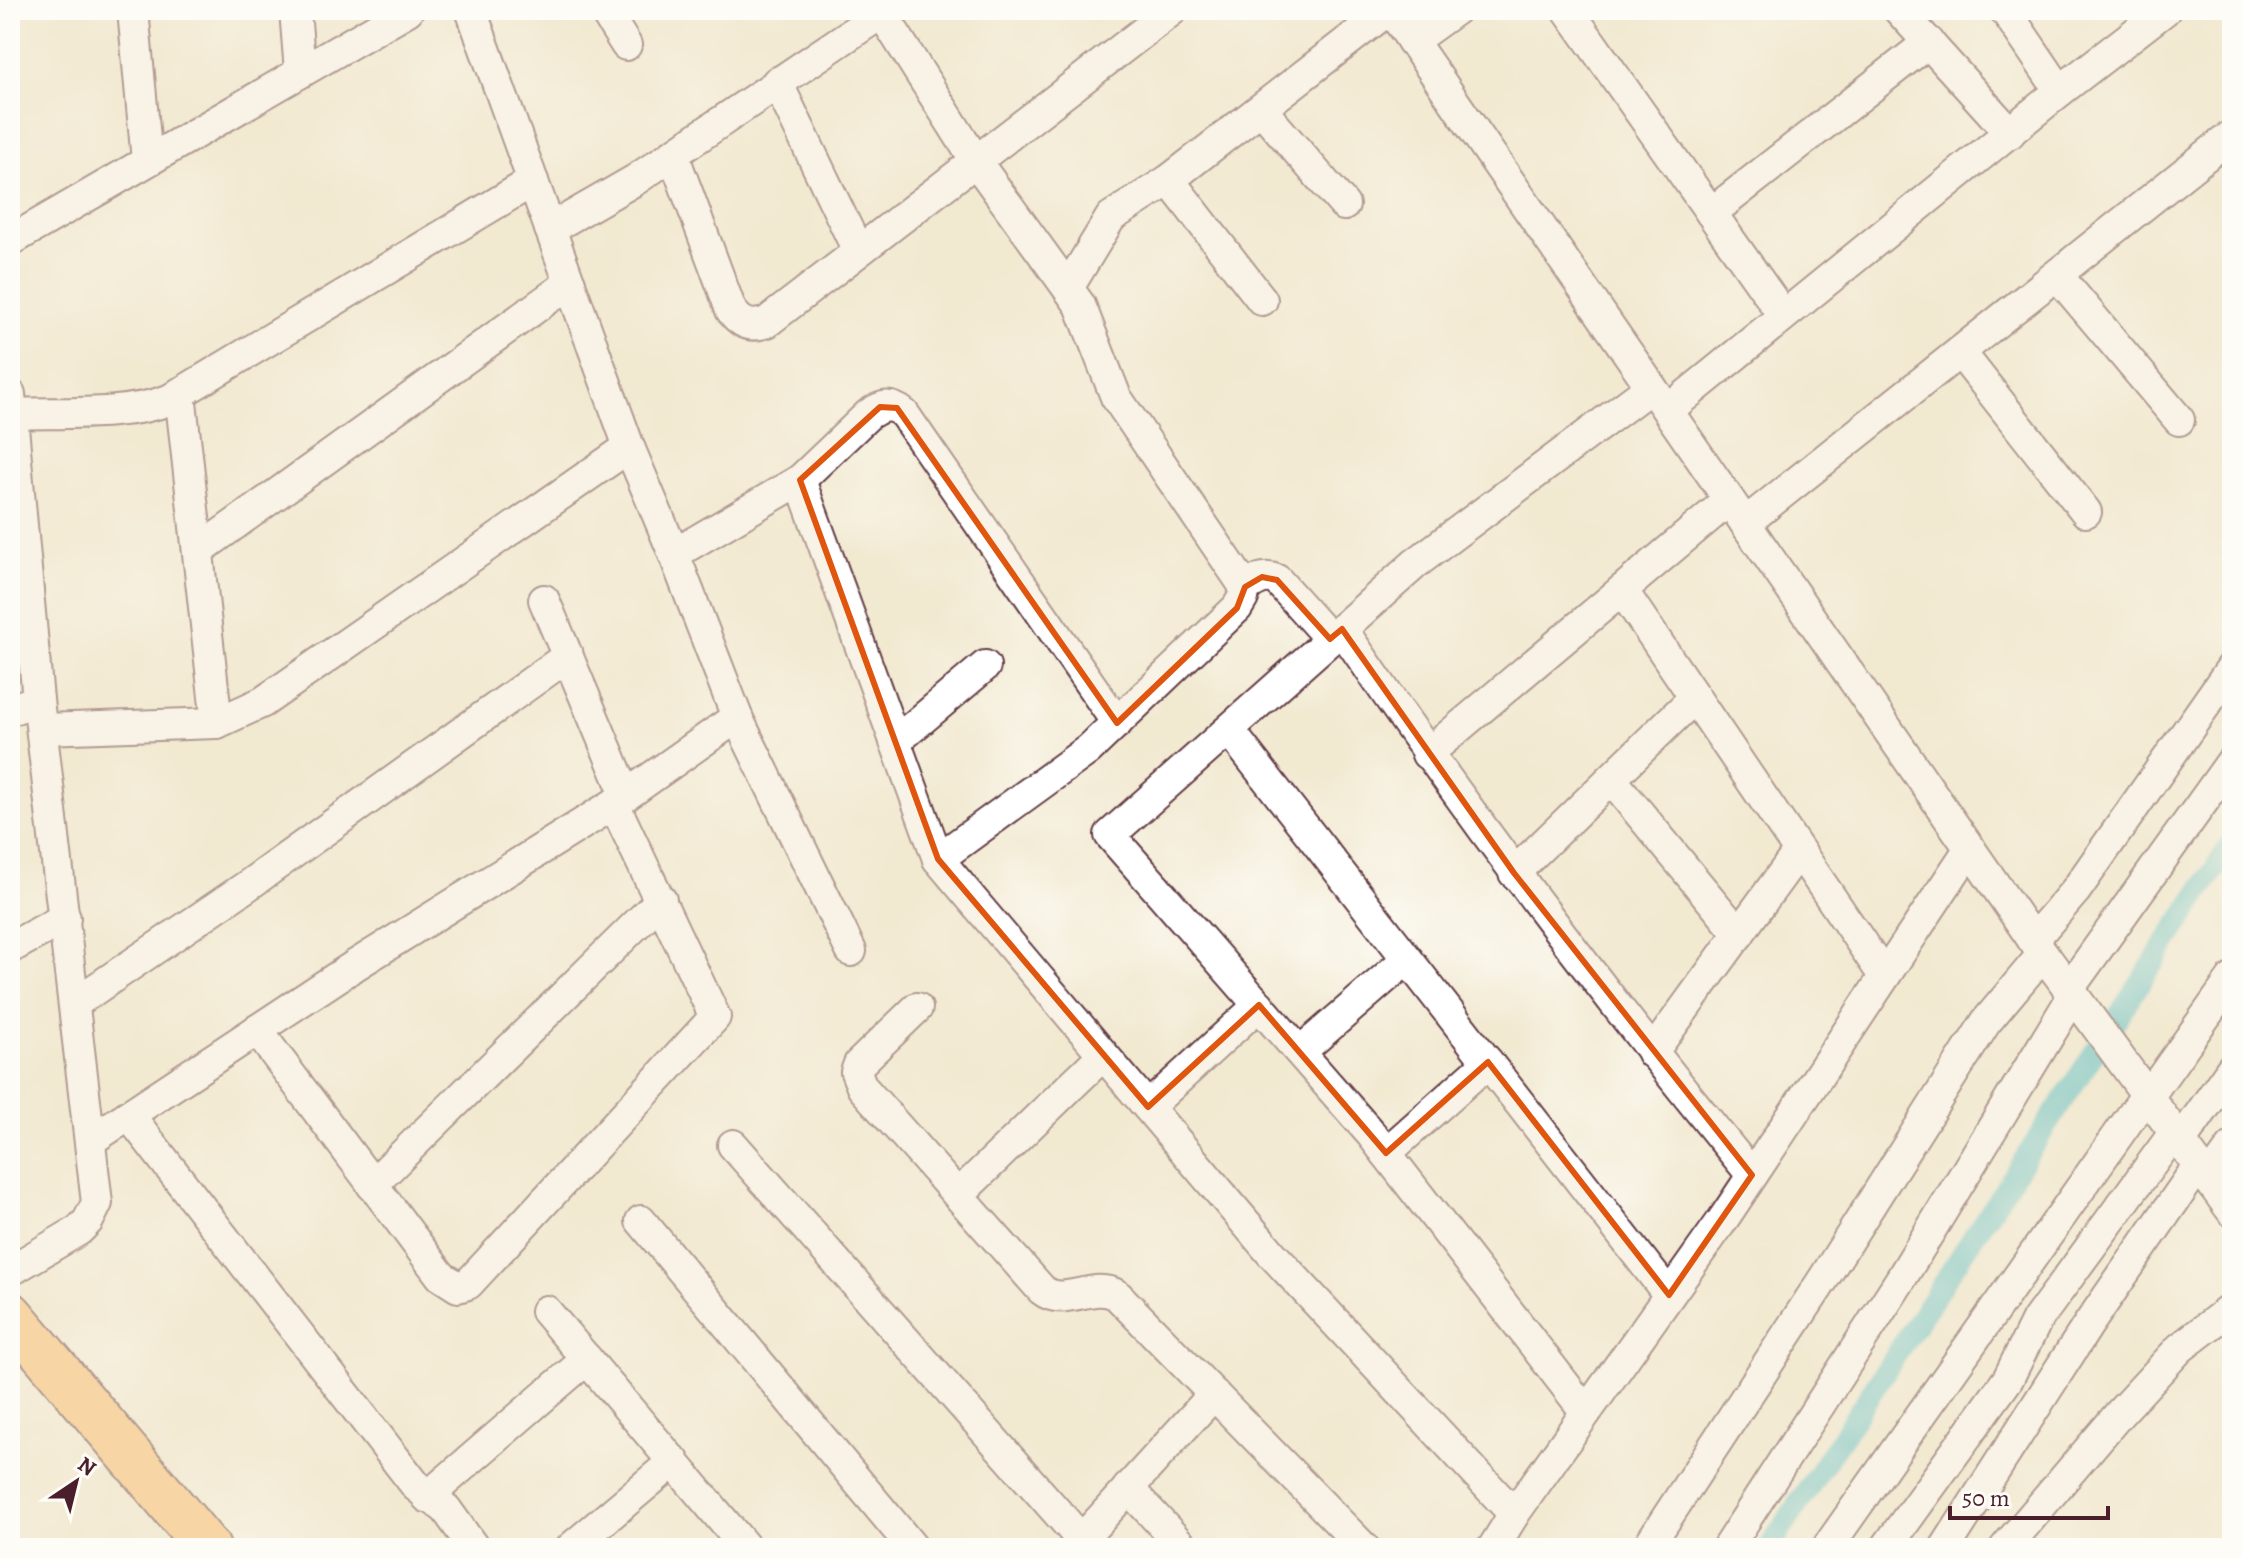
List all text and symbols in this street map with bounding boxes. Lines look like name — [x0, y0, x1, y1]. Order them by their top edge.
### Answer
north arrow — [36, 1442, 116, 1522]
text: N — [72, 1450, 102, 1483]
scale bar — [1950, 1470, 2108, 1520]
text: 50 m — [1962, 1482, 2010, 1514]

